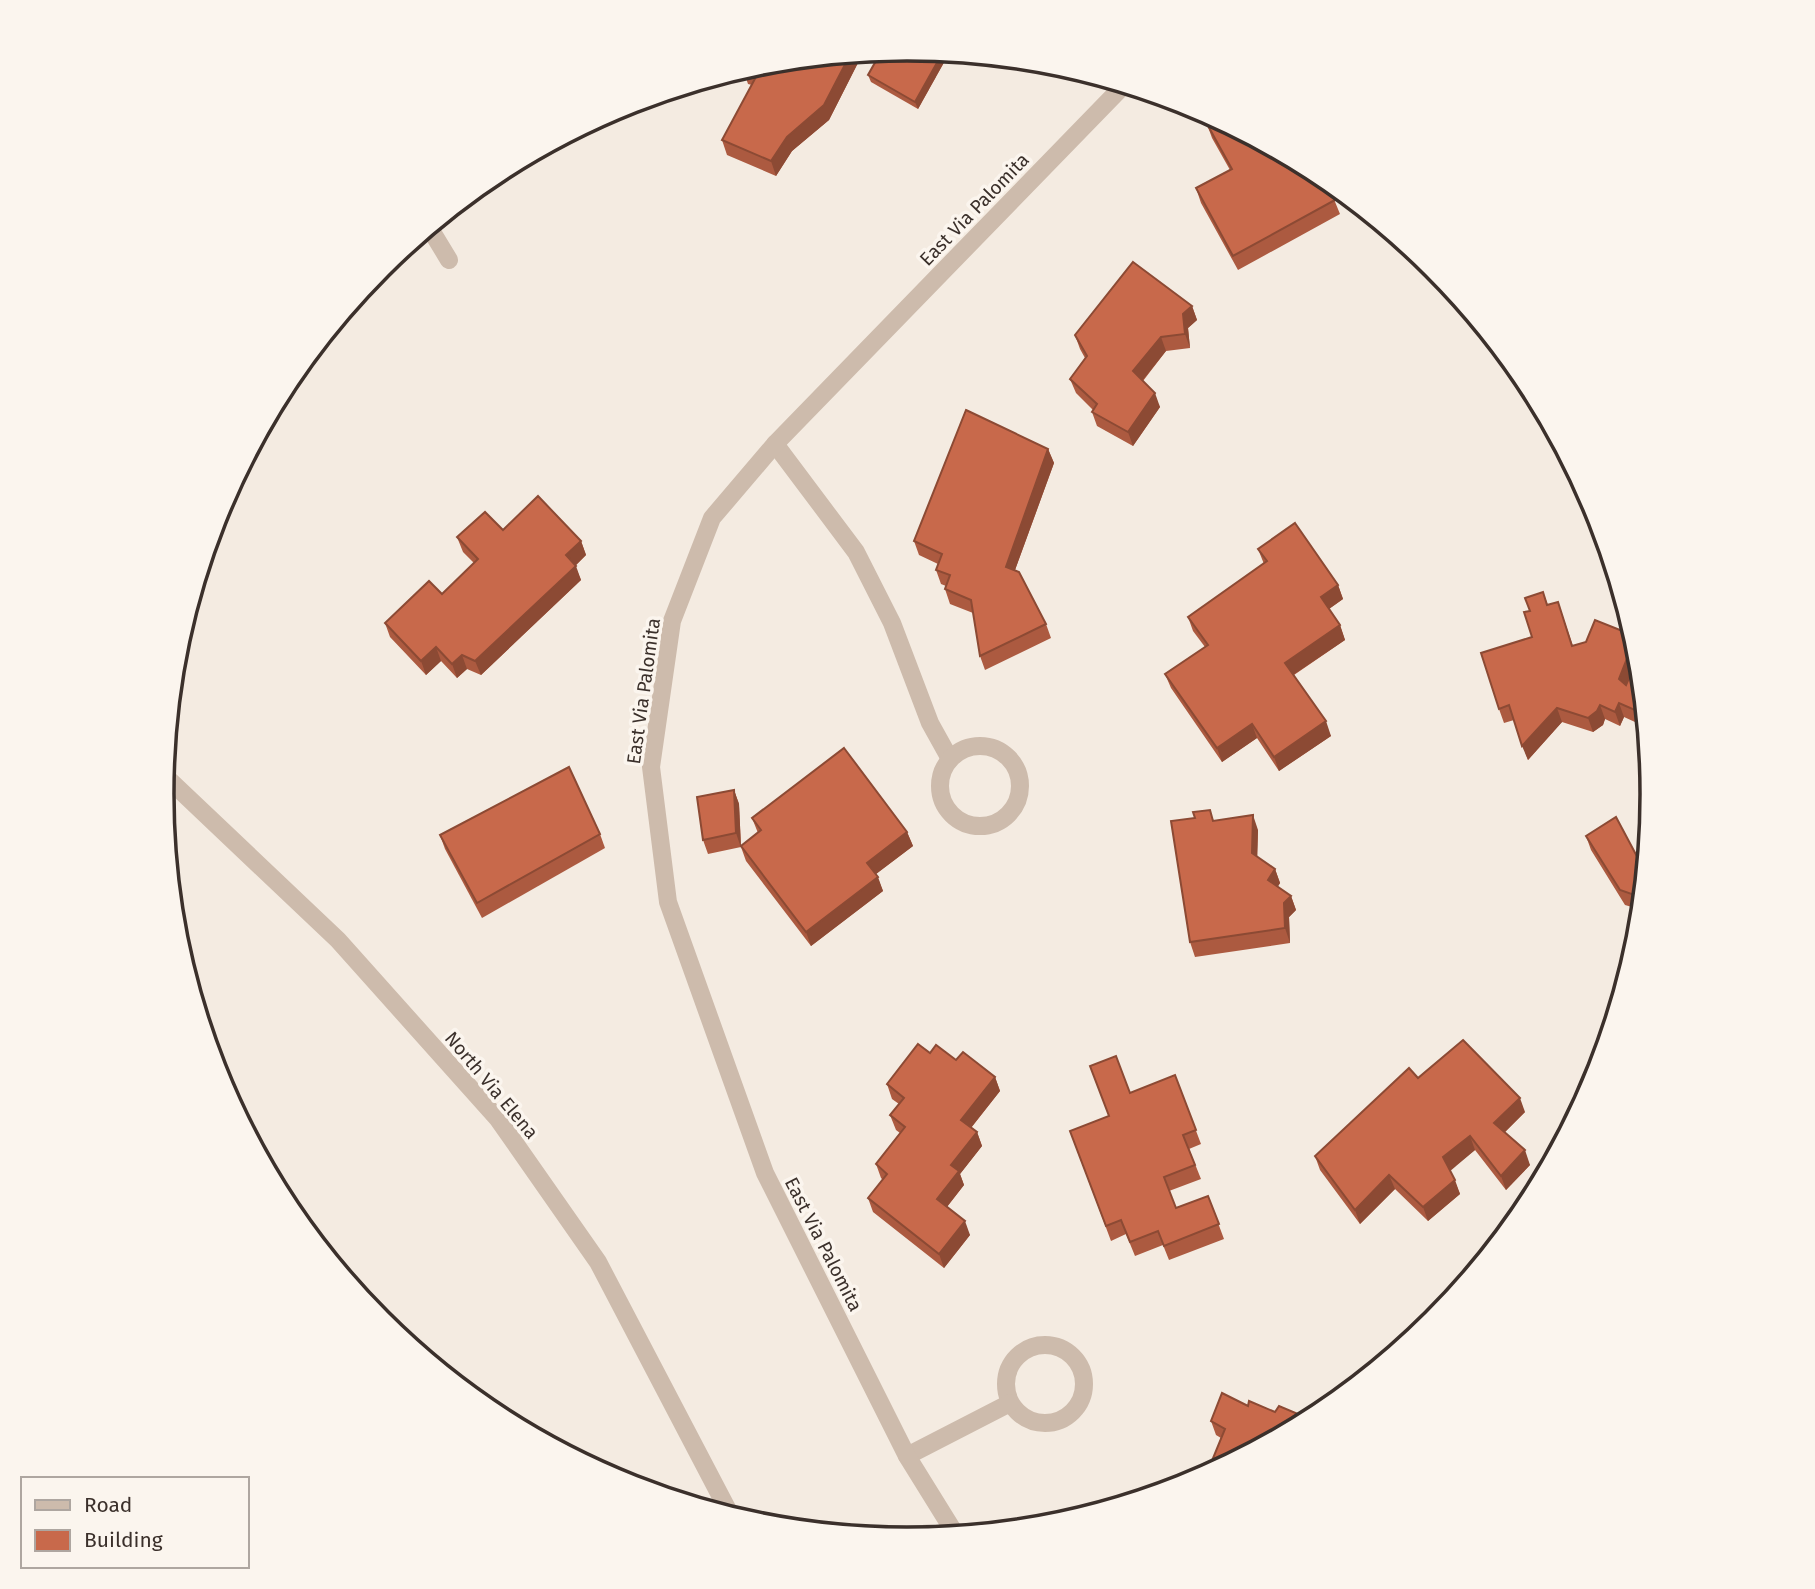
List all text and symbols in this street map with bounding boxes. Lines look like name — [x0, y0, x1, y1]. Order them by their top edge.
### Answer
street label: East Via Palomita — [915, 148, 1034, 270]
street label: East Via Palomita — [622, 616, 665, 766]
street label: North Via Elena — [440, 1027, 543, 1144]
street label: East Via Palomita — [780, 1173, 867, 1315]
legend — [21, 1477, 248, 1568]
text: Road — [84, 1492, 132, 1518]
text: Building — [84, 1527, 163, 1553]

